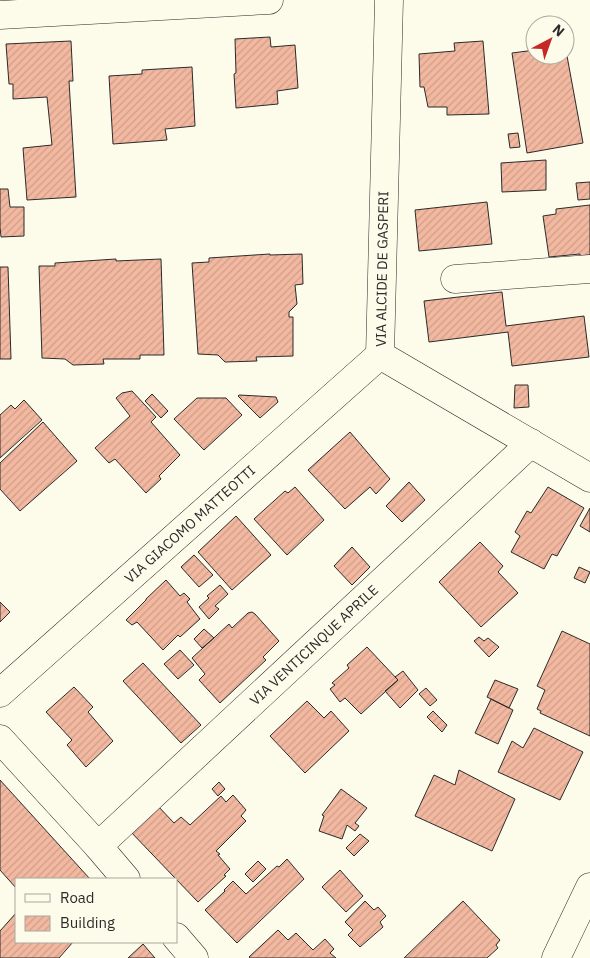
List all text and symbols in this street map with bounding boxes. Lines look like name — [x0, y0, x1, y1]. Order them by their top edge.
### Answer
north arrow — [525, 15, 575, 65]
text: N — [549, 20, 568, 40]
street label: VIA ALCIDE DE GASPERI — [372, 191, 392, 347]
street label: VIA GIACOMO MATTEOTTI — [121, 461, 259, 587]
street label: VIA VENTICINQUE APRILE — [246, 581, 382, 709]
legend — [15, 878, 178, 943]
text: Road — [60, 888, 95, 907]
text: Building — [60, 913, 115, 932]

